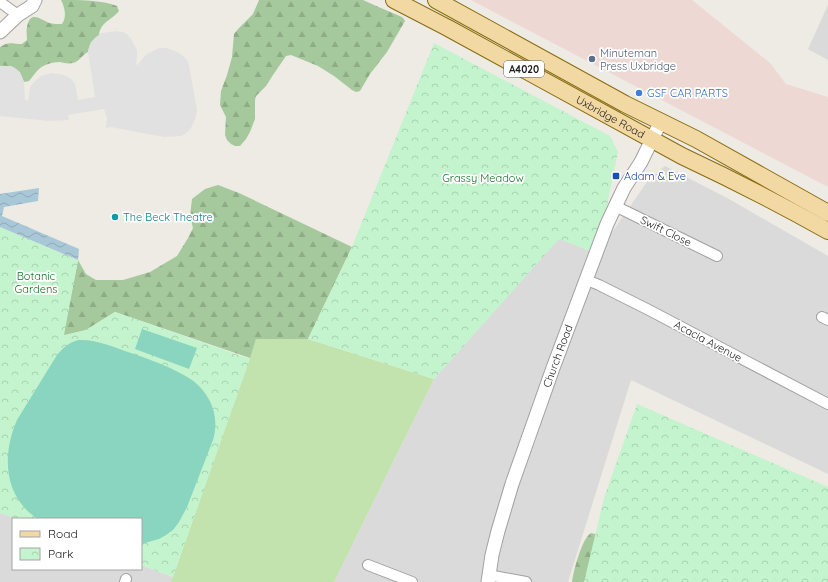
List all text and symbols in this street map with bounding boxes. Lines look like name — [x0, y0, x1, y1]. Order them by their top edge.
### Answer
place label: Minuteman Press Uxbridge — [600, 46, 676, 73]
marker: Minuteman Press Uxbridge — [587, 54, 597, 64]
road number: A4020 — [504, 61, 544, 77]
place label: GSF CAR PARTS — [647, 86, 728, 100]
marker: GSF CAR PARTS — [634, 88, 644, 98]
street label: Uxbridge Road — [574, 92, 647, 141]
place label: Adam & Eve — [624, 169, 686, 183]
park label: Grassy Meadow — [442, 171, 524, 185]
marker: Adam & Eve — [611, 171, 621, 181]
place label: The Beck Theatre — [123, 210, 213, 224]
marker: The Beck Theatre — [110, 212, 120, 222]
street label: Swift Close — [638, 213, 694, 249]
park label: Botanic Gardens — [15, 269, 57, 296]
street label: Acacia Avenue — [672, 317, 744, 365]
street label: Church Road — [540, 323, 576, 389]
legend — [12, 518, 142, 570]
text: Road — [48, 526, 78, 541]
text: Park — [48, 546, 73, 561]

